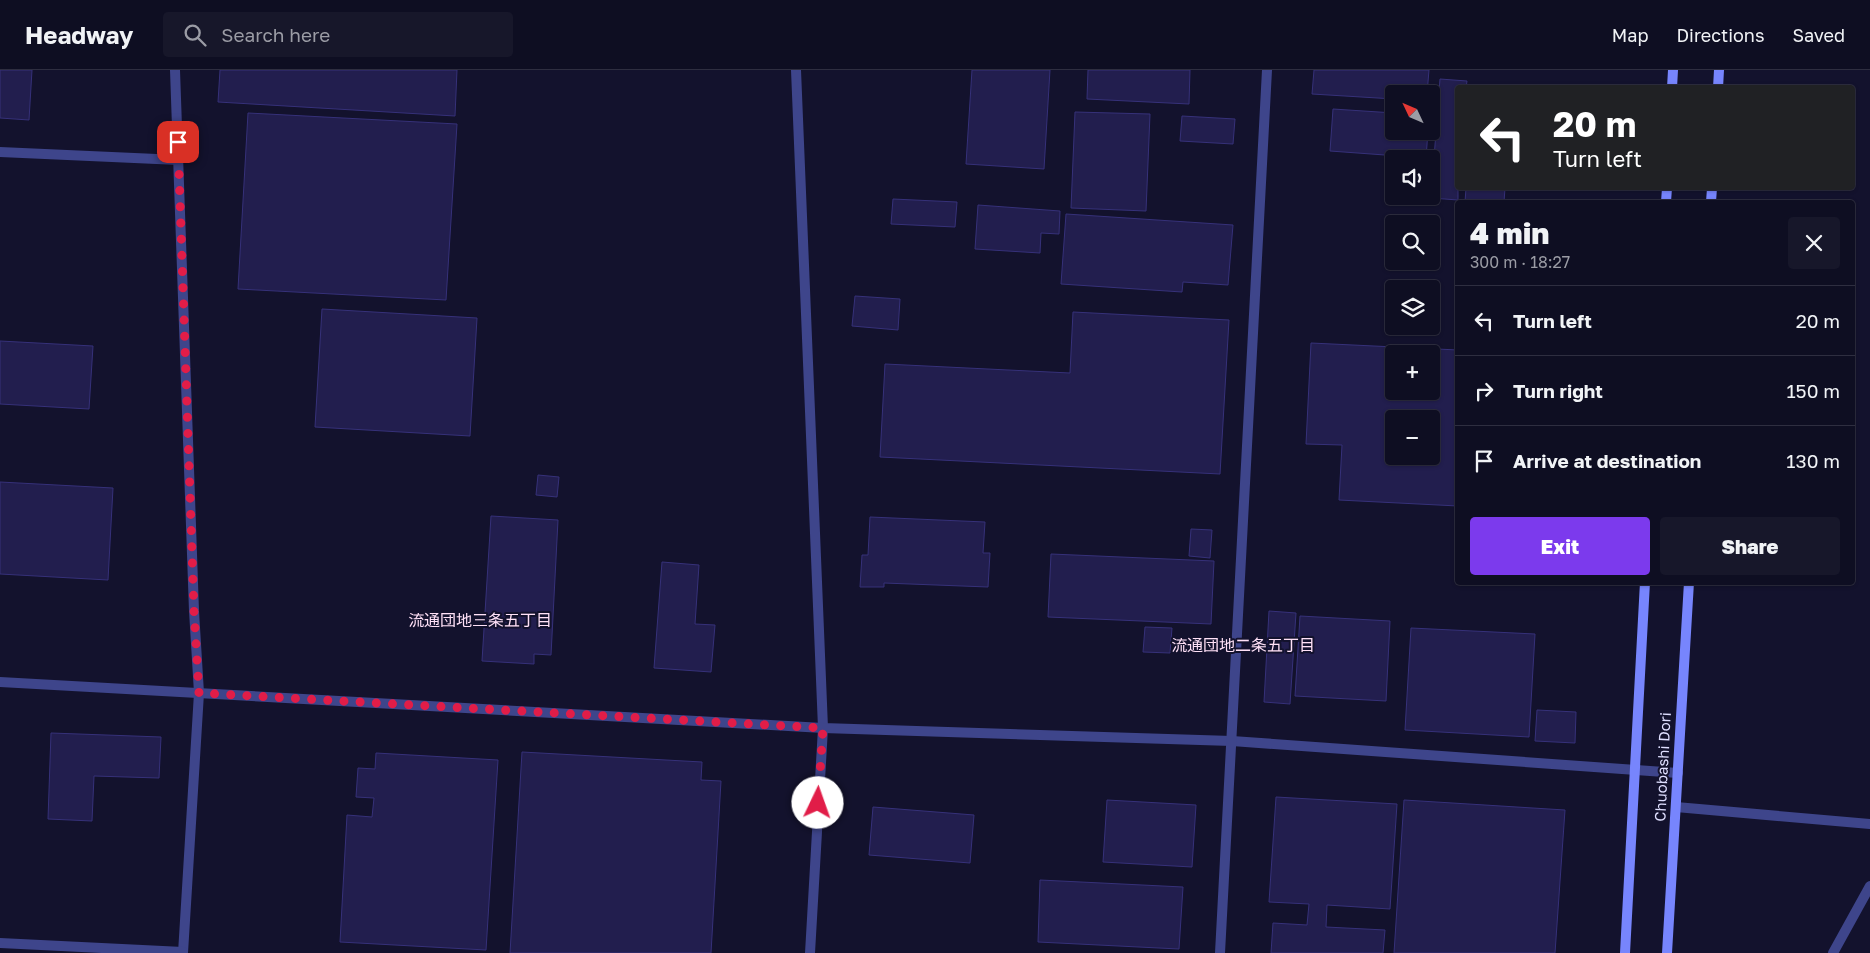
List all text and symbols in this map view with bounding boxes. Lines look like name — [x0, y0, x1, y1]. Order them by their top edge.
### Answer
search box — [163, 12, 513, 57]
text: Headway — [25, 20, 133, 49]
icon: search — [181, 21, 209, 49]
text: Search here — [221, 23, 330, 46]
text: Map — [1612, 24, 1648, 46]
text: Directions — [1676, 24, 1764, 46]
text: Saved — [1792, 24, 1845, 46]
north arrow — [1385, 85, 1440, 140]
map controls — [1385, 85, 1440, 465]
text: 20 m — [1553, 103, 1636, 145]
icon: left — [1470, 105, 1535, 170]
pin — [157, 121, 199, 163]
icon: arrive — [164, 128, 192, 156]
text: Turn left — [1553, 145, 1642, 172]
button: sound — [1385, 150, 1440, 205]
button: search — [1385, 215, 1440, 270]
text: 4 min — [1470, 215, 1549, 251]
button: close — [1788, 217, 1840, 269]
text: 300 m · 18:27 — [1470, 252, 1570, 272]
button: layers — [1385, 280, 1440, 335]
icon: left — [1470, 307, 1498, 335]
text: Turn left — [1513, 309, 1592, 332]
text: 20 m — [1796, 309, 1840, 332]
button: + — [1385, 345, 1440, 400]
icon: right — [1470, 377, 1498, 405]
text: Turn right — [1513, 379, 1603, 402]
text: 150 m — [1786, 379, 1840, 402]
button: − — [1385, 410, 1440, 465]
icon: arrive — [1470, 447, 1498, 475]
text: Arrive at destination — [1513, 449, 1701, 472]
text: 130 m — [1786, 449, 1840, 472]
button: Exit — [1470, 517, 1650, 575]
button: Share — [1660, 517, 1840, 575]
district label: 流通団地三条五丁目 — [408, 610, 552, 630]
district label: 流通団地二条五丁目 — [1171, 635, 1315, 655]
street label: Chuobashi Dori — [1650, 712, 1674, 822]
position arrow — [791, 776, 843, 828]

